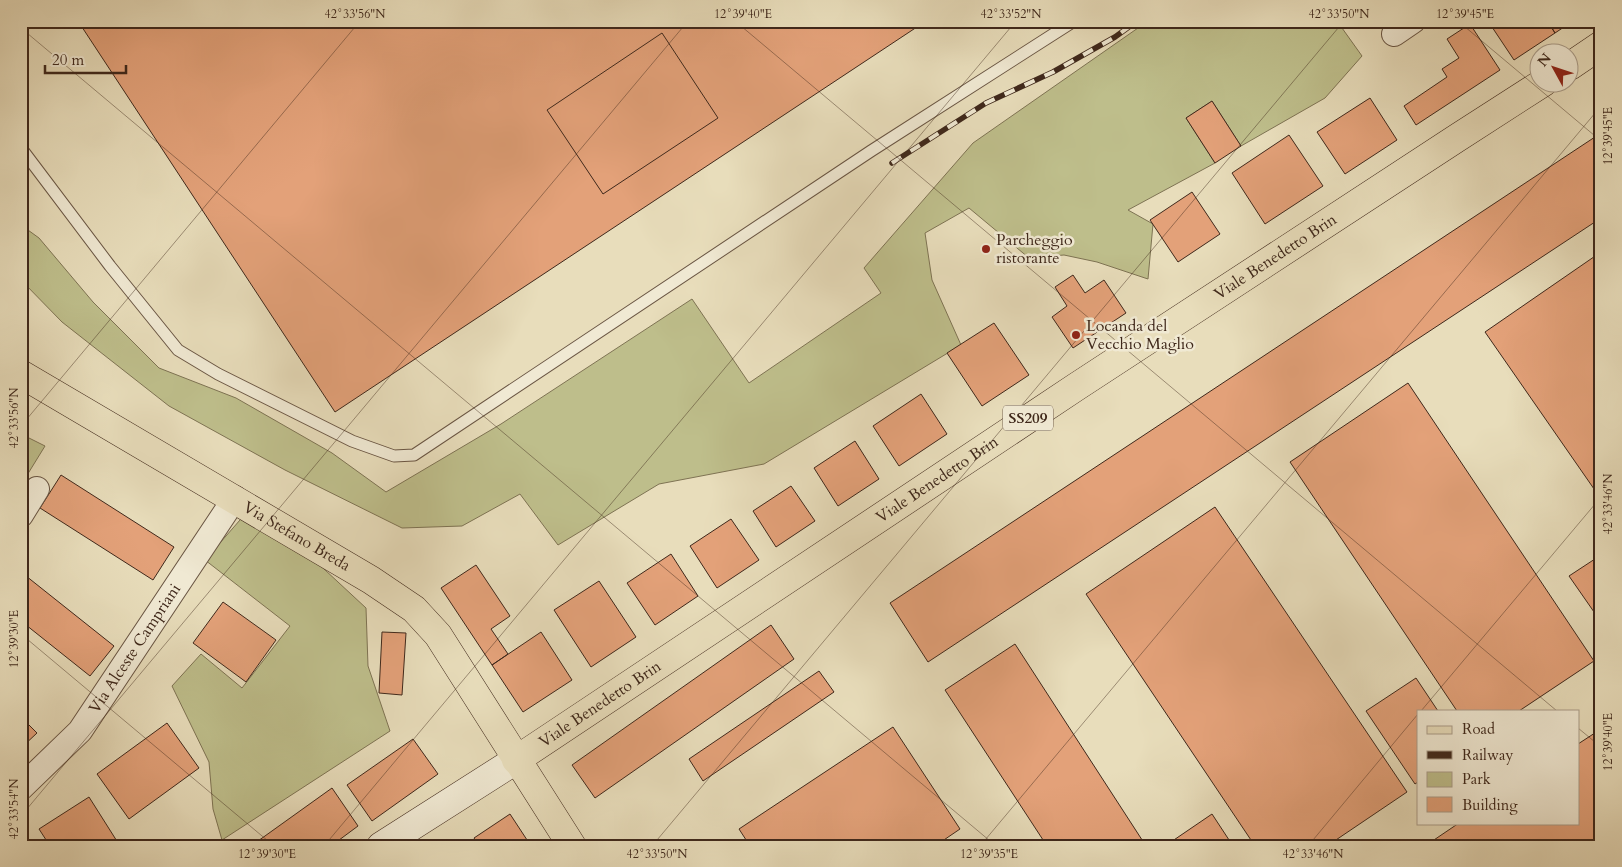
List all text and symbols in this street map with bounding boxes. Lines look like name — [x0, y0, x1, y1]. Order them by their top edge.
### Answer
text: 42°33'56"N — [325, 6, 386, 22]
text: 12°39'40"E — [714, 6, 772, 22]
text: 42°33'52"N — [981, 6, 1042, 22]
text: 42°33'50"N — [1309, 6, 1370, 22]
text: 12°39'45"E — [1436, 6, 1494, 22]
scale bar — [45, 42, 126, 74]
north arrow — [1530, 42, 1580, 92]
text: N — [1533, 49, 1556, 71]
text: 20 m — [52, 50, 84, 70]
text: 12°39'45"E — [1600, 107, 1616, 165]
street label: Viale Benedetto Brin — [1210, 209, 1341, 305]
place label: Parcheggio ristorante — [996, 229, 1073, 269]
marker: Parcheggio ristorante — [980, 243, 992, 255]
place label: Locanda del Vecchio Maglio — [1086, 315, 1194, 355]
marker: Locanda del Vecchio Maglio — [1070, 329, 1082, 341]
text: 42°33'56"N — [6, 387, 22, 448]
road number: SS209 — [1003, 406, 1053, 430]
street label: Viale Benedetto Brin — [872, 431, 1003, 528]
text: 42°33'46"N — [1600, 473, 1616, 534]
street label: Via Stefano Breda — [239, 496, 355, 577]
street label: Via Alceste Campriani — [84, 579, 186, 718]
text: 12°39'30"E — [6, 610, 22, 668]
street label: Viale Benedetto Brin — [535, 655, 665, 753]
legend — [1417, 710, 1580, 824]
text: 12°39'40"E — [1600, 713, 1616, 771]
text: Road — [1462, 719, 1495, 739]
text: Railway — [1462, 745, 1513, 765]
text: Park — [1462, 769, 1491, 789]
text: 42°33'54"N — [6, 778, 22, 839]
text: Building — [1462, 795, 1518, 815]
text: 12°39'30"E — [238, 846, 296, 862]
text: 42°33'50"N — [627, 846, 688, 862]
text: 12°39'35"E — [960, 846, 1018, 862]
text: 42°33'46"N — [1283, 846, 1344, 862]

